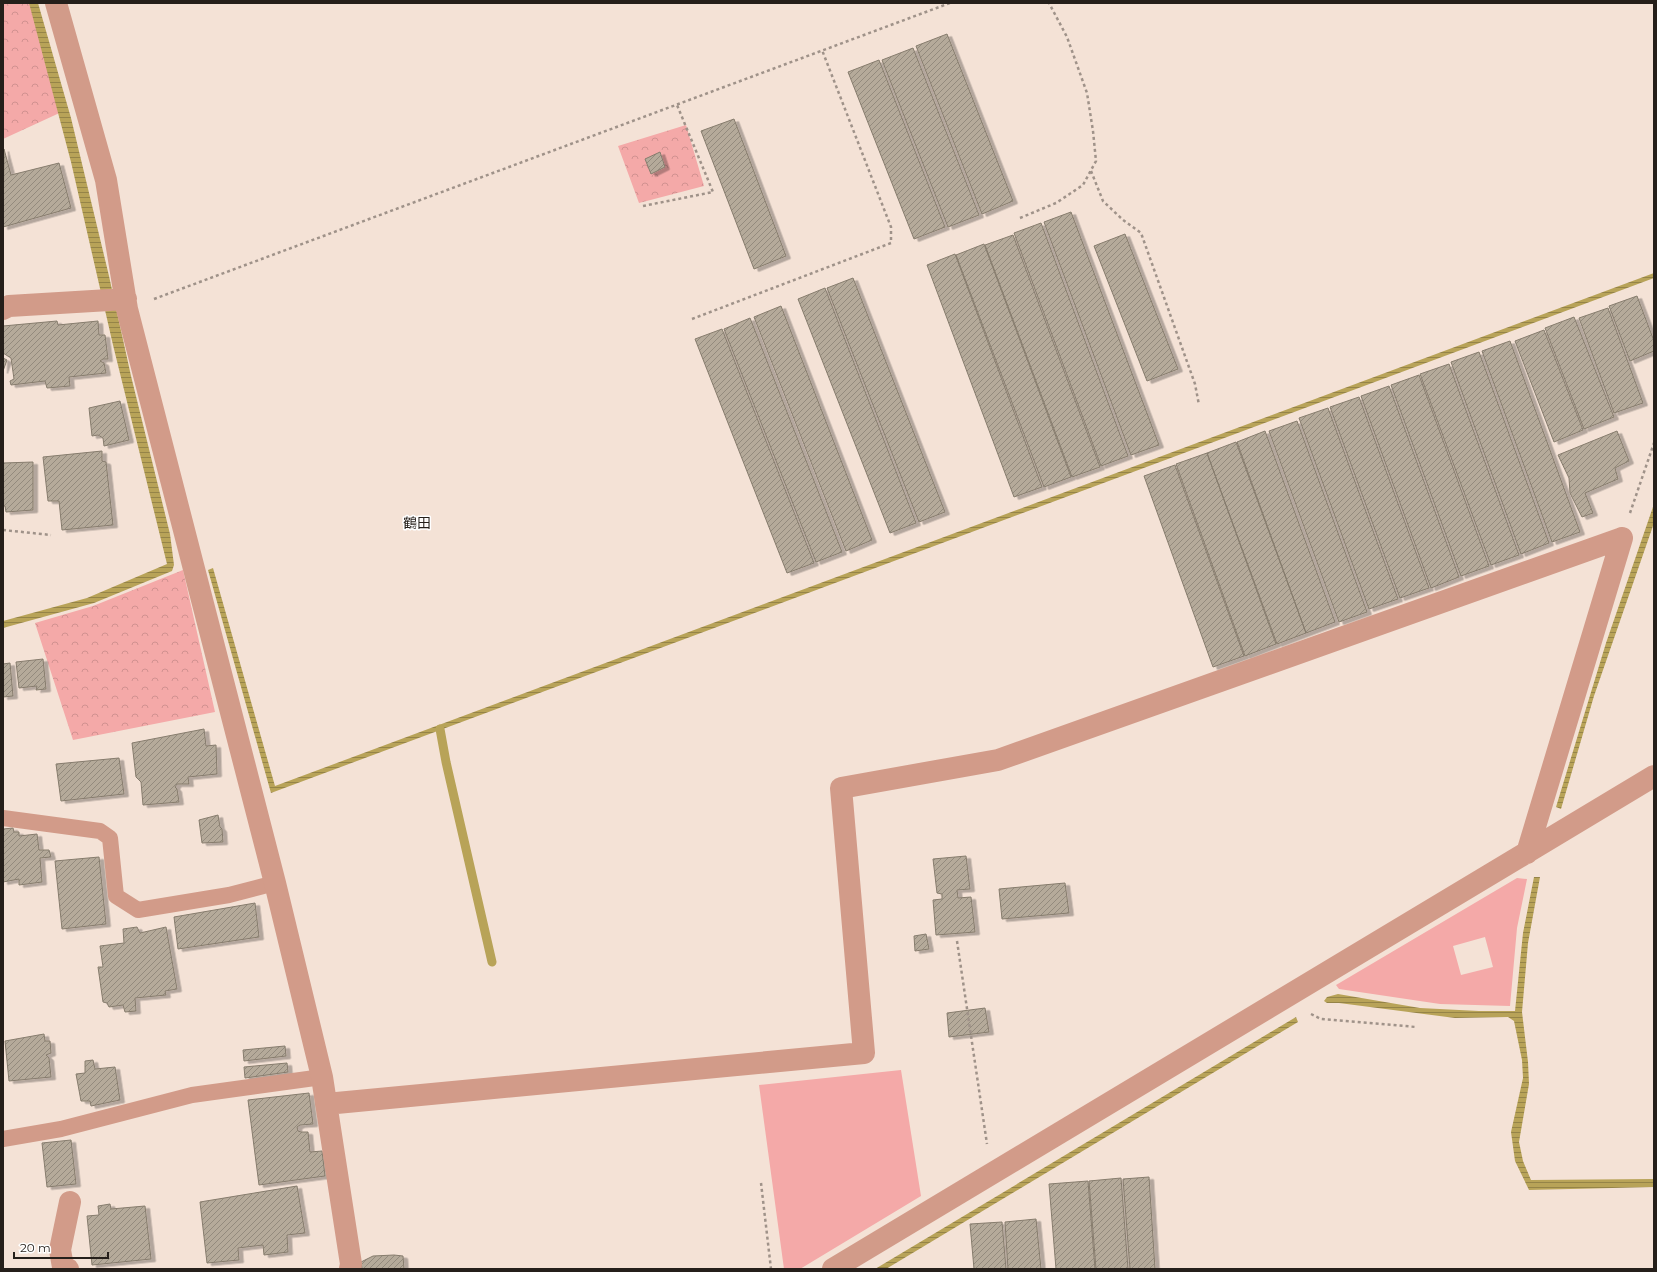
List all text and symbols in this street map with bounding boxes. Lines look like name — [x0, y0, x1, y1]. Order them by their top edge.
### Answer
district label: 鶴田 — [403, 514, 431, 532]
scale bar — [14, 1234, 108, 1260]
text: 20 m — [20, 1240, 51, 1255]

